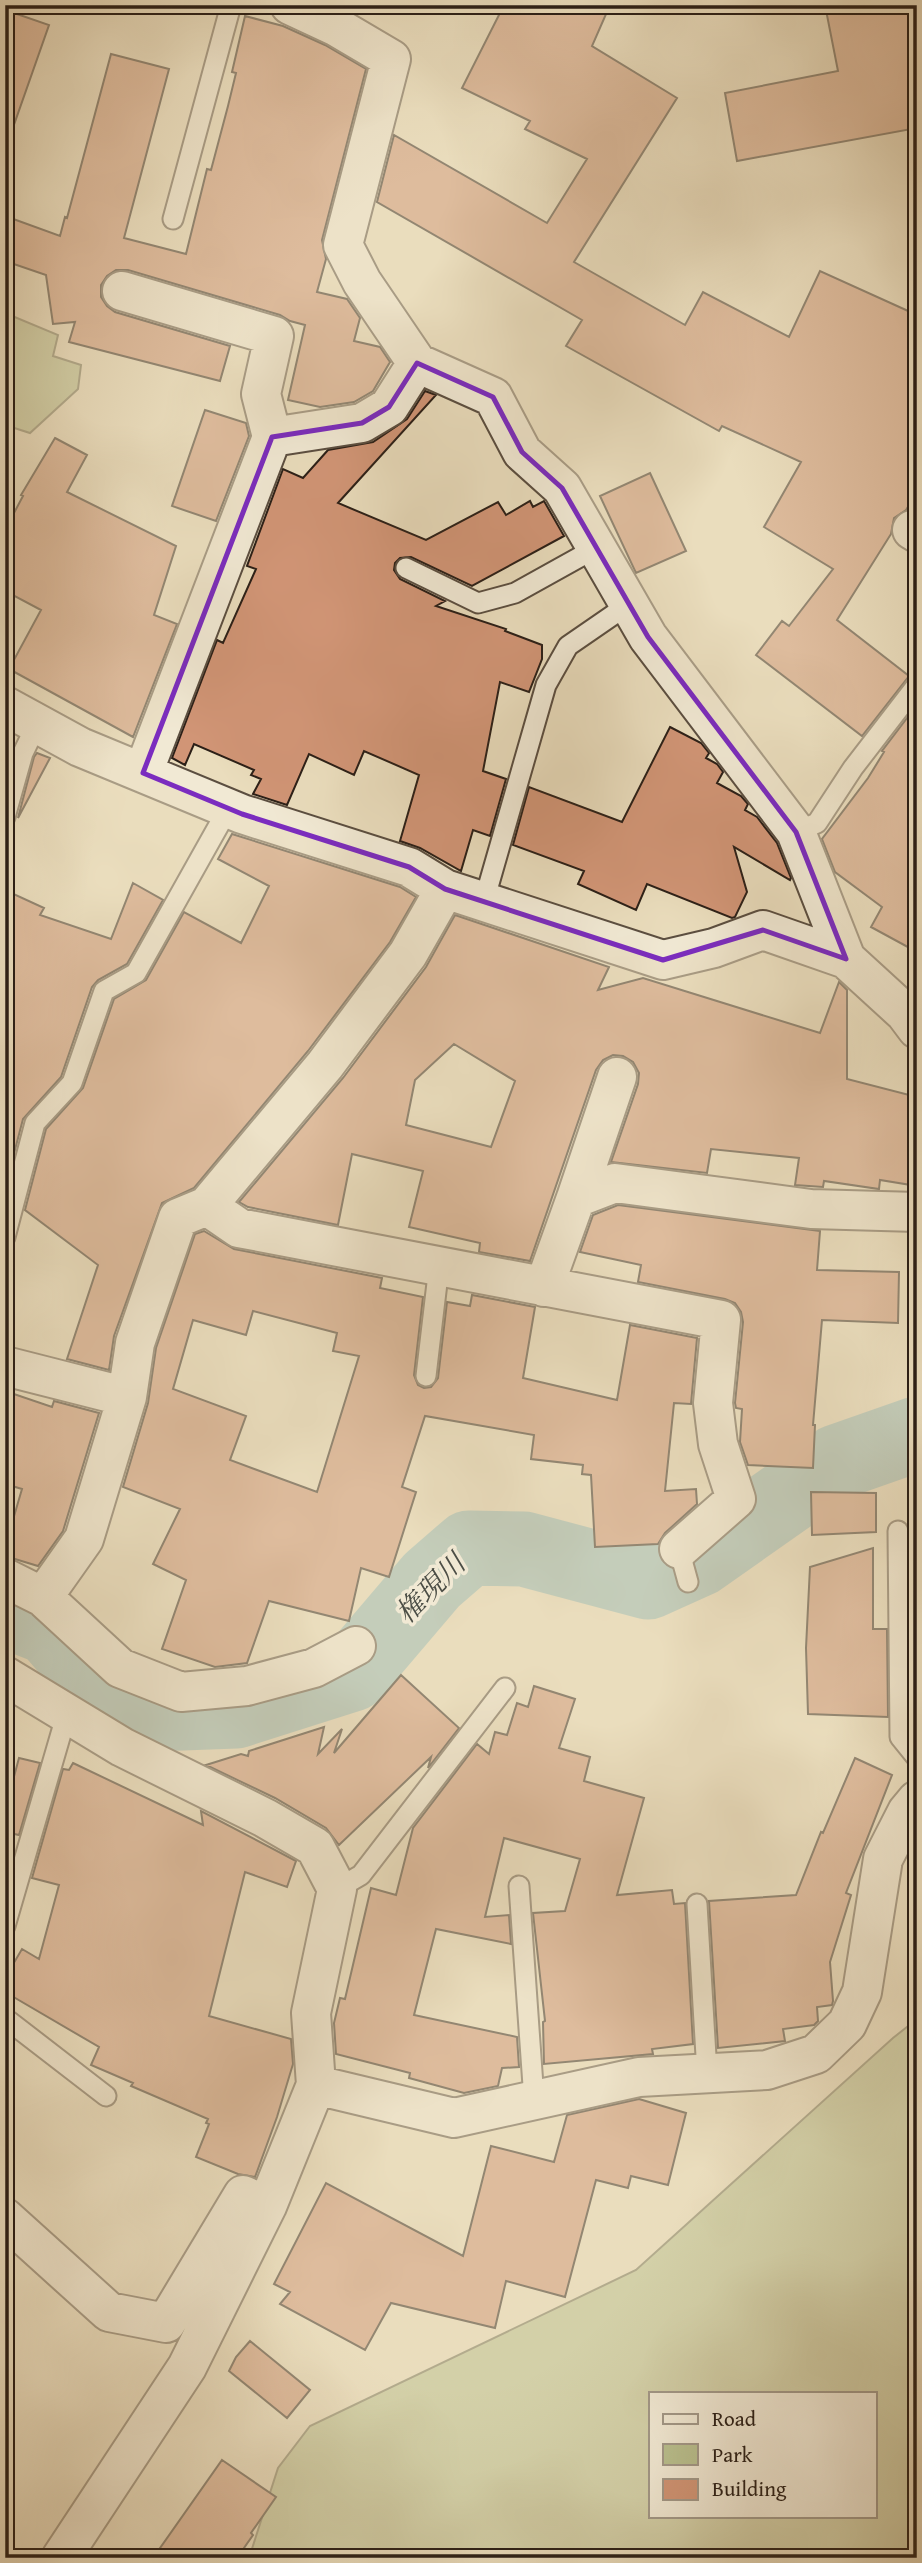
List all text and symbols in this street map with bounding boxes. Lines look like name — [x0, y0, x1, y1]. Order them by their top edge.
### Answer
water label: 権現川 — [385, 1541, 476, 1632]
legend — [649, 2392, 876, 2518]
text: Road — [712, 2403, 757, 2434]
text: Park — [712, 2439, 753, 2470]
text: Building — [712, 2473, 787, 2504]

